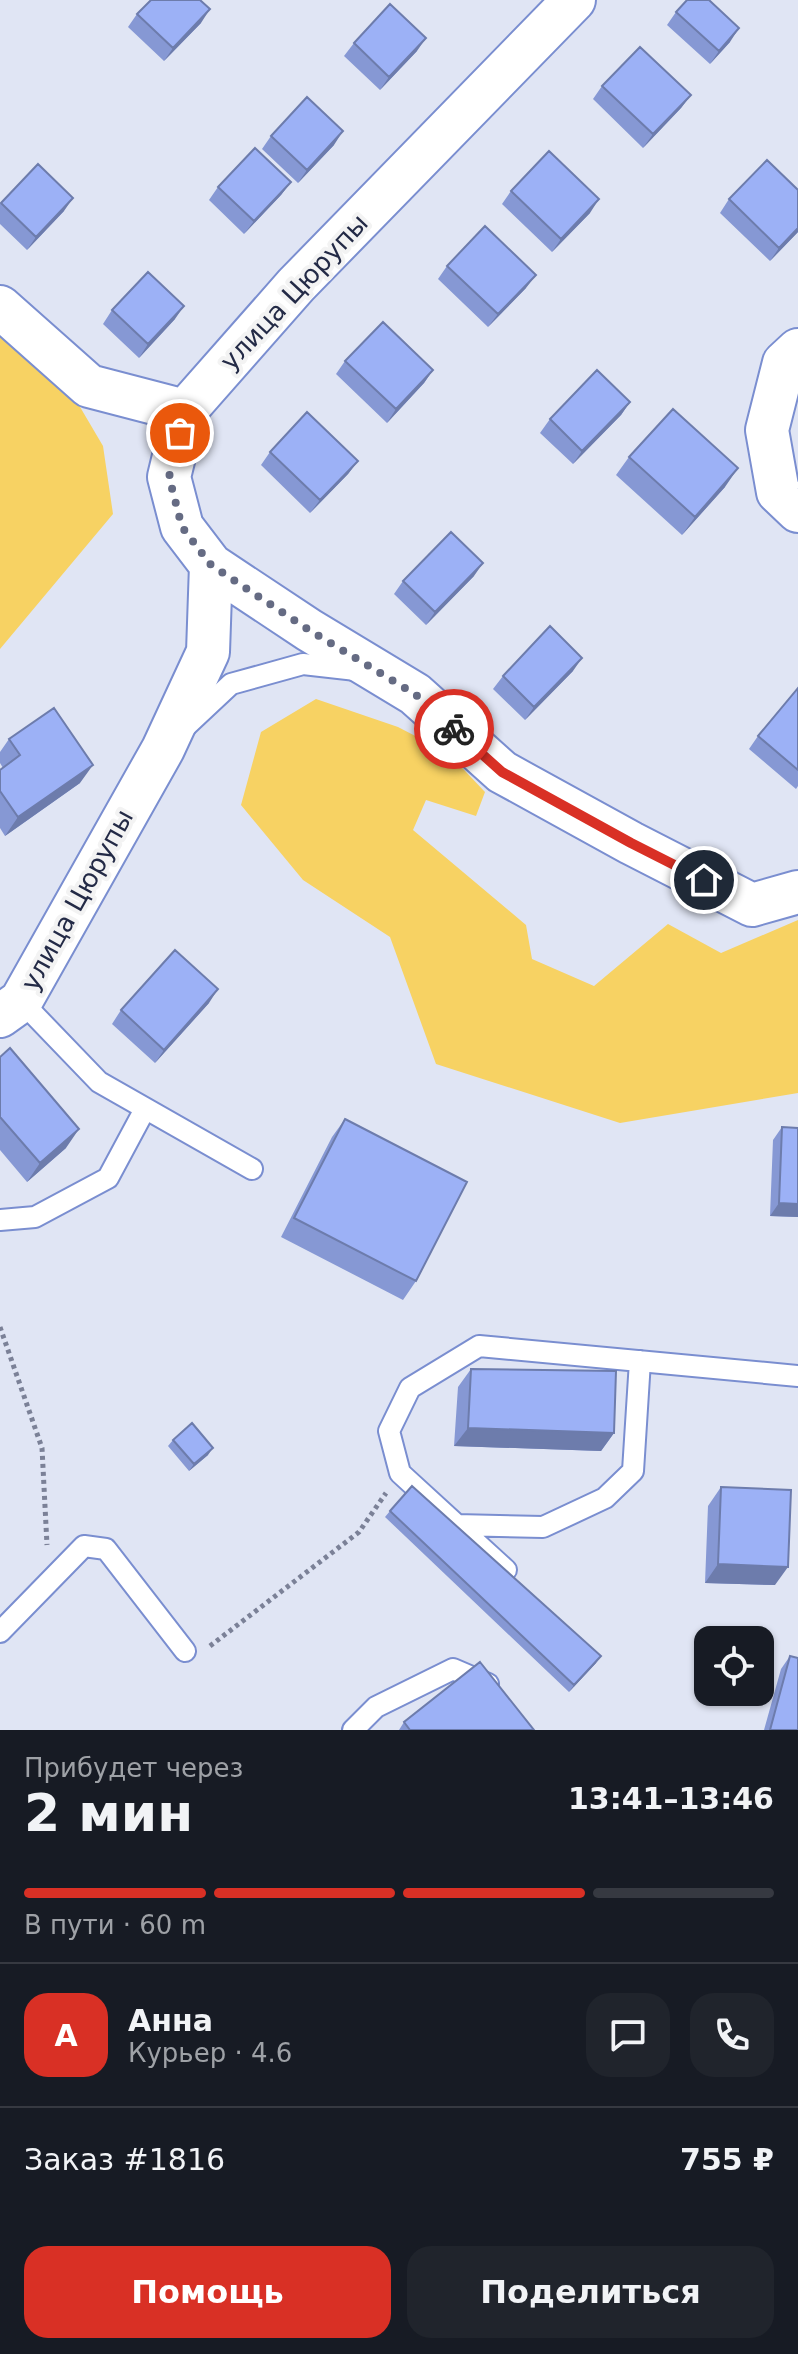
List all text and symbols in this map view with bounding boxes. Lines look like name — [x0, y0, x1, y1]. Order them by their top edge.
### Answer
street label: улица Цюрупы — [214, 208, 374, 376]
pin — [146, 399, 214, 467]
icon: bag — [158, 411, 202, 455]
courier — [414, 689, 494, 769]
icon: bike — [432, 707, 476, 751]
street label: улица Цюрупы — [15, 804, 139, 996]
pin — [670, 846, 738, 914]
icon: home — [682, 858, 726, 902]
map controls — [694, 1626, 774, 1706]
button: locate — [694, 1626, 774, 1706]
text: Прибудет через — [24, 1753, 243, 1783]
text: 13:41–13:46 — [568, 1781, 774, 1816]
text: 2 мин — [24, 1783, 193, 1843]
text: В пути · 60 m — [24, 1910, 206, 1940]
button: chat — [586, 1993, 670, 2077]
button: phone — [690, 1993, 774, 2077]
text: Анна — [128, 2003, 213, 2038]
text: А — [54, 2018, 78, 2053]
text: Курьер · 4.6 — [128, 2038, 292, 2068]
text: Заказ #1816 — [24, 2142, 225, 2177]
text: 755 ₽ — [680, 2142, 774, 2177]
button: Помощь — [24, 2246, 391, 2338]
button: Поделиться — [407, 2246, 774, 2338]

